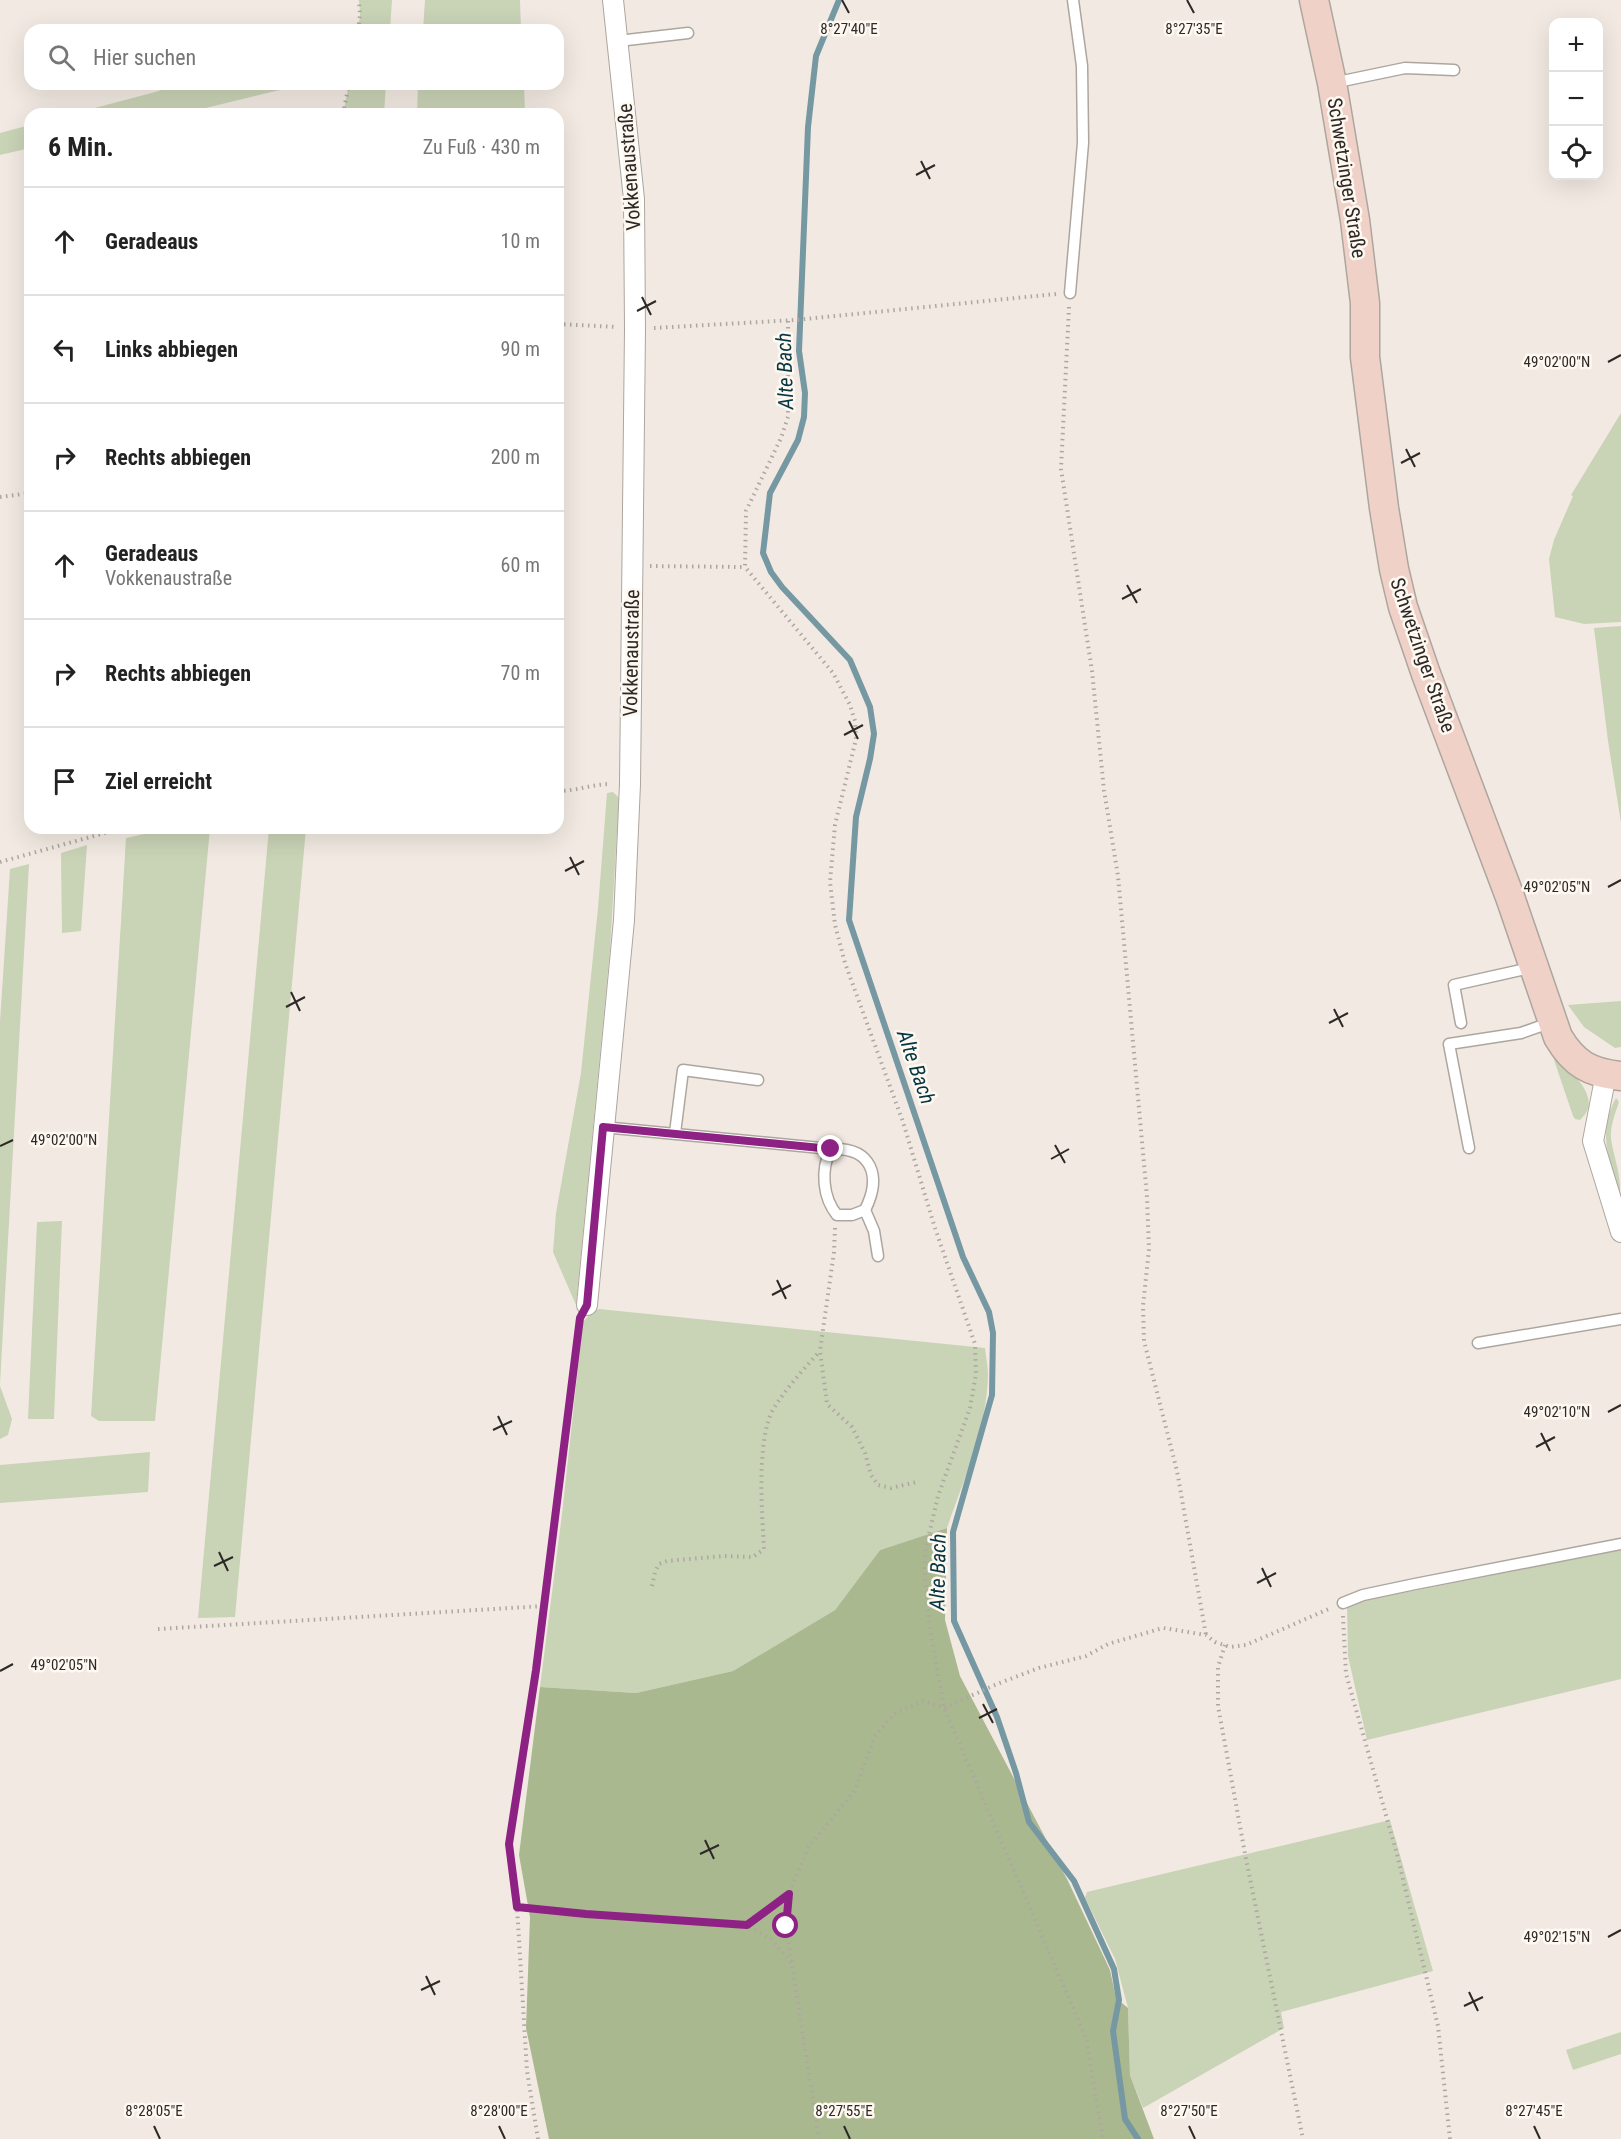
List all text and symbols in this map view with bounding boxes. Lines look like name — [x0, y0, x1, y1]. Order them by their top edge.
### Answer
map controls — [1549, 18, 1603, 180]
button: + — [1549, 18, 1603, 72]
text: 8°27'40"E — [820, 20, 878, 38]
text: 8°27'35"E — [1165, 20, 1223, 38]
search box — [24, 24, 564, 90]
icon: search — [45, 41, 78, 74]
text: Hier suchen — [93, 45, 196, 70]
button: − — [1549, 72, 1603, 126]
street label: Schwetzinger Straße — [1322, 96, 1372, 260]
street label: Vokkenaustraße — [613, 103, 645, 231]
button: locate — [1549, 126, 1603, 180]
text: 6 Min. — [48, 132, 114, 162]
text: Zu Fuß · 430 m — [423, 135, 540, 159]
icon: ahead — [48, 225, 81, 258]
text: Geradeaus — [105, 229, 198, 254]
text: 10 m — [501, 229, 540, 253]
water label: Alte Bach — [772, 332, 798, 411]
icon: left — [48, 333, 81, 366]
text: Links abbiegen — [105, 337, 238, 362]
text: 90 m — [501, 337, 540, 361]
text: 49°02'00"N — [1524, 353, 1590, 371]
icon: right — [48, 441, 81, 474]
text: Rechts abbiegen — [105, 445, 251, 470]
text: 200 m — [491, 445, 540, 469]
text: Geradeaus — [105, 541, 198, 566]
icon: ahead — [48, 549, 81, 582]
text: 60 m — [501, 553, 540, 577]
text: Vokkenaustraße — [105, 566, 232, 590]
street label: Schwetzinger Straße — [1385, 575, 1461, 735]
street label: Vokkenaustraße — [618, 589, 644, 717]
icon: right — [48, 657, 81, 690]
text: Rechts abbiegen — [105, 661, 251, 686]
text: 70 m — [501, 661, 540, 685]
icon: arrive — [48, 765, 81, 798]
text: Ziel erreicht — [105, 769, 212, 794]
text: 49°02'05"N — [1524, 878, 1590, 896]
water label: Alte Bach — [892, 1026, 940, 1107]
text: 49°02'00"N — [31, 1131, 97, 1149]
route end — [817, 1135, 843, 1161]
text: 49°02'10"N — [1524, 1403, 1590, 1421]
water label: Alte Bach — [925, 1533, 951, 1612]
text: 49°02'05"N — [31, 1656, 97, 1674]
route start — [772, 1912, 798, 1938]
text: 49°02'15"N — [1524, 1928, 1590, 1946]
text: 8°28'05"E — [125, 2102, 183, 2120]
text: 8°28'00"E — [470, 2102, 528, 2120]
text: 8°27'55"E — [815, 2102, 873, 2120]
text: 8°27'50"E — [1160, 2102, 1218, 2120]
text: 8°27'45"E — [1505, 2102, 1563, 2120]

